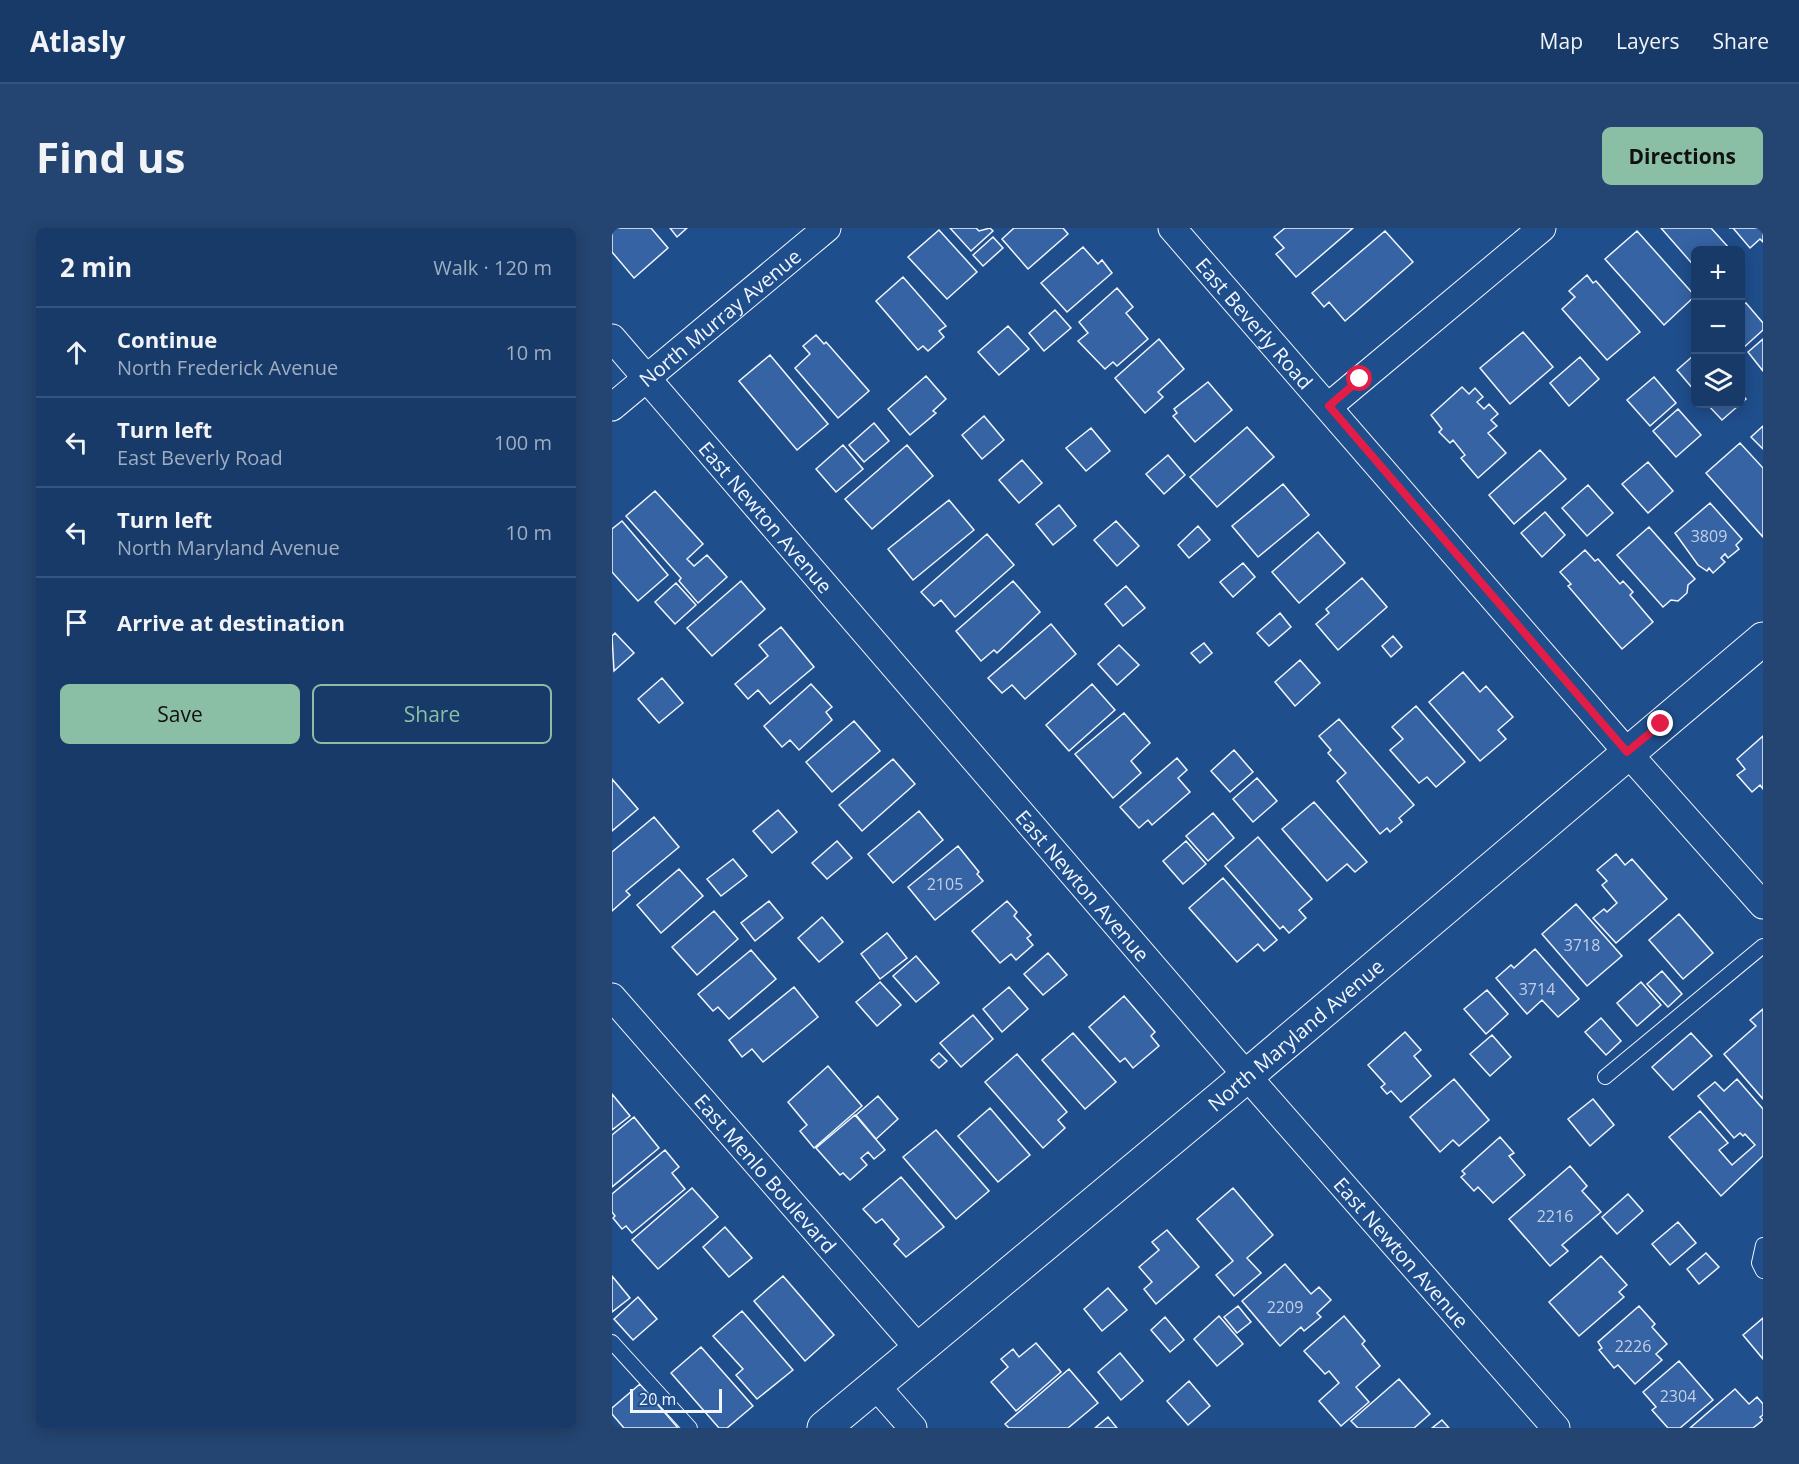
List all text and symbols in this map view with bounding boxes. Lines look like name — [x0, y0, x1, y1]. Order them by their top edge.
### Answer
text: Atlasly — [30, 22, 125, 60]
text: Map — [1540, 27, 1583, 55]
text: Layers — [1616, 27, 1680, 55]
text: Share — [1713, 27, 1769, 55]
button: Directions — [1602, 127, 1763, 185]
text: Find us — [36, 128, 185, 185]
street label: North Murray Avenue — [633, 242, 806, 393]
map controls — [1691, 246, 1745, 408]
button: + — [1691, 246, 1745, 300]
text: 2 min — [60, 249, 132, 285]
street label: East Beverly Road — [1190, 252, 1319, 395]
text: Walk · 120 m — [433, 254, 552, 281]
button: − — [1691, 300, 1745, 354]
text: Continue — [117, 324, 217, 354]
icon: ahead — [60, 336, 93, 369]
text: 10 m — [505, 339, 552, 366]
text: North Frederick Avenue — [117, 354, 338, 381]
button: layers — [1691, 354, 1745, 408]
route start — [1346, 365, 1372, 391]
text: Turn left — [117, 414, 212, 444]
icon: left — [60, 426, 93, 459]
text: 100 m — [494, 429, 552, 456]
street label: East Newton Avenue — [693, 435, 839, 599]
text: East Beverly Road — [117, 444, 283, 471]
text: Turn left — [117, 504, 212, 534]
icon: left — [60, 516, 93, 549]
text: 10 m — [505, 519, 552, 546]
house number: 3809 — [1691, 525, 1727, 547]
text: North Maryland Avenue — [117, 534, 340, 561]
icon: arrive — [60, 606, 93, 639]
text: Arrive at destination — [117, 607, 345, 637]
button: Save — [60, 684, 300, 744]
button: Share — [312, 684, 552, 744]
route end — [1647, 710, 1673, 736]
street label: East Newton Avenue — [1010, 804, 1156, 967]
house number: 2105 — [927, 873, 963, 895]
house number: 3718 — [1564, 934, 1600, 956]
street label: North Maryland Avenue — [1202, 952, 1389, 1117]
house number: 3714 — [1519, 978, 1555, 1000]
street label: East Menlo Boulevard — [689, 1088, 843, 1259]
street label: East Newton Avenue — [1328, 1171, 1475, 1333]
house number: 2216 — [1537, 1205, 1573, 1227]
house number: 2209 — [1267, 1296, 1303, 1318]
house number: 2226 — [1615, 1335, 1651, 1357]
house number: 2304 — [1660, 1385, 1696, 1407]
scale bar — [630, 1386, 722, 1414]
text: 20 m — [639, 1388, 676, 1410]

